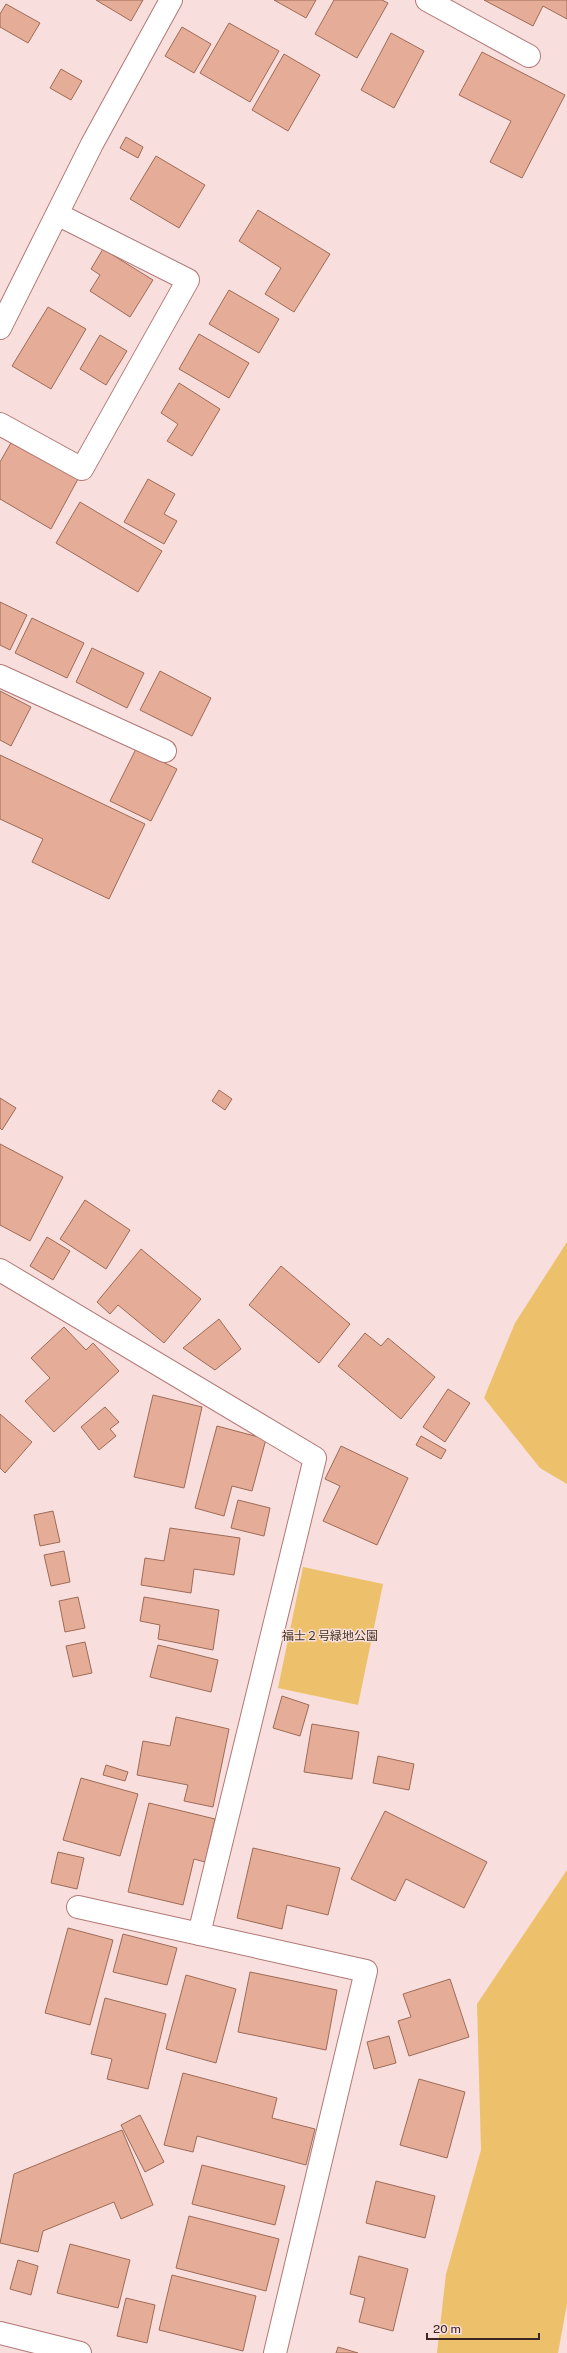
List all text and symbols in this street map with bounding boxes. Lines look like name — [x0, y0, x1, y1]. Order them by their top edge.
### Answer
park label: 福士２号緑地公園 — [282, 1629, 378, 1643]
scale bar — [427, 2315, 539, 2341]
text: 20 m — [433, 2322, 461, 2336]

